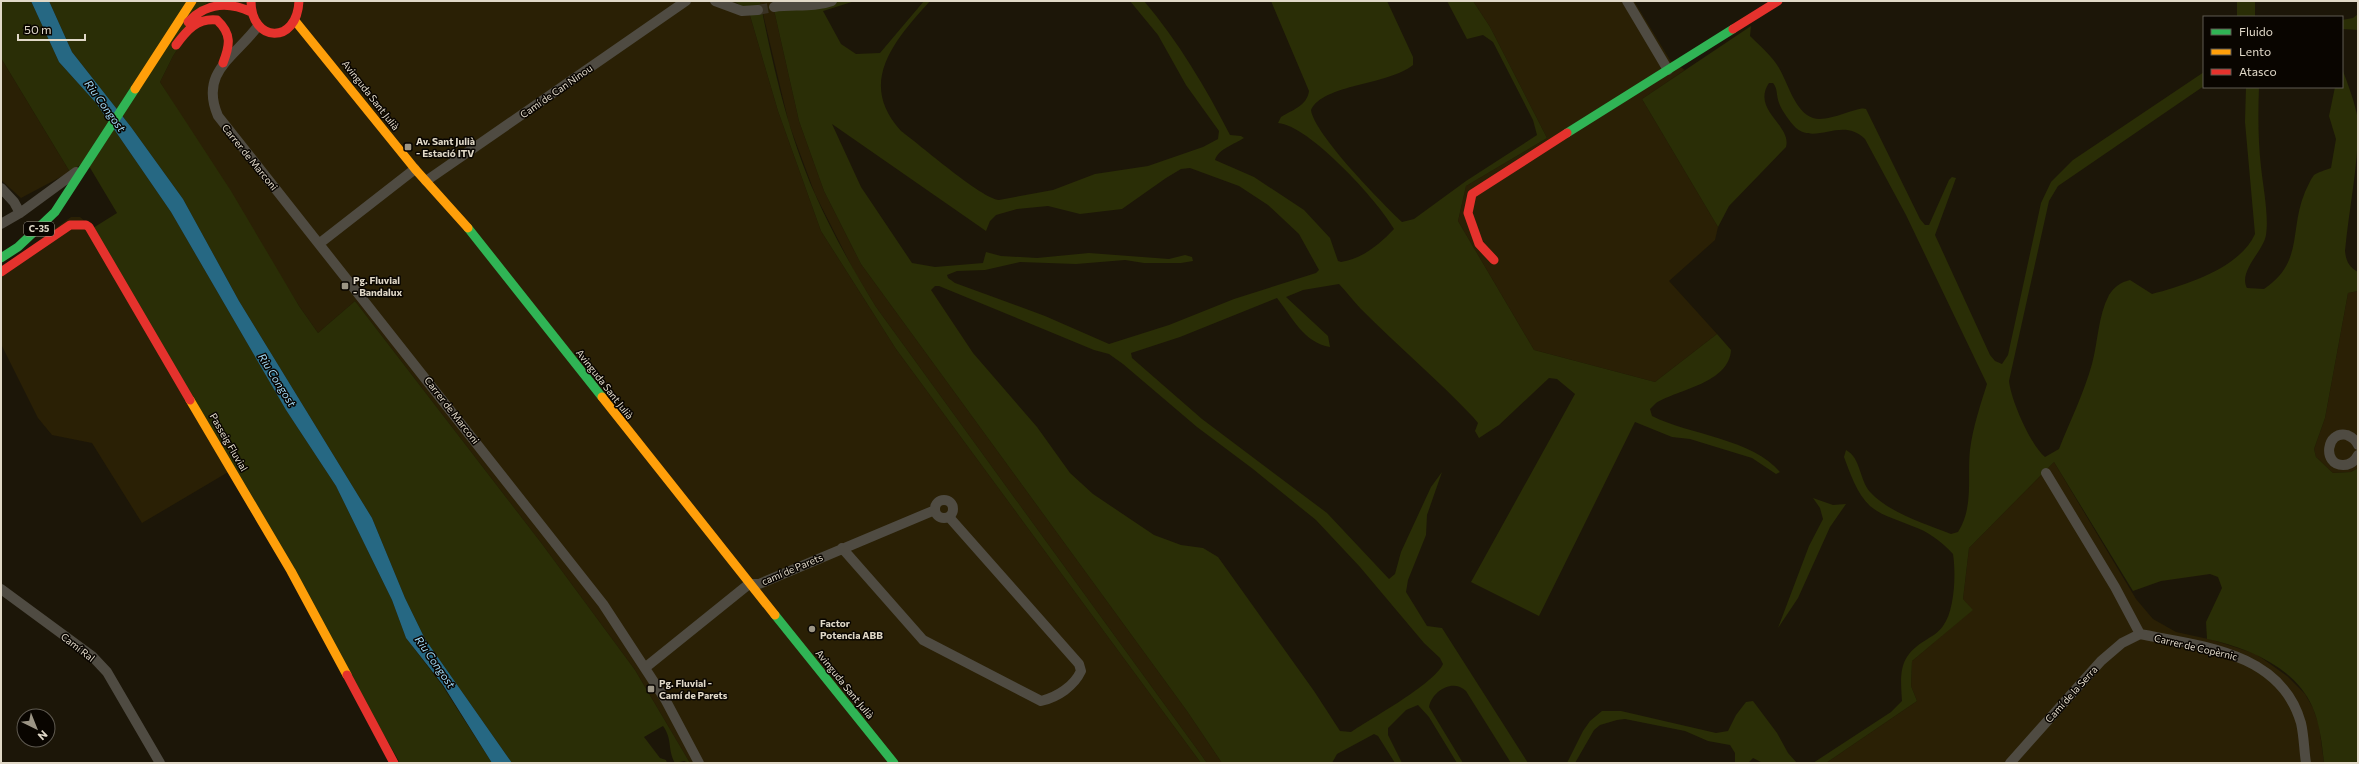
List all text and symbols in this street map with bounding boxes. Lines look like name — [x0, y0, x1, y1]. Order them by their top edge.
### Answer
scale bar — [18, 16, 85, 42]
legend — [2203, 16, 2343, 88]
text: 50 m — [24, 22, 52, 36]
text: Fluido — [2239, 24, 2273, 38]
text: Lento — [2239, 44, 2271, 58]
street label: Avinguda Sant Julià — [340, 58, 402, 132]
street label: Camí de Can Ninou — [518, 62, 594, 120]
text: Atasco — [2239, 64, 2277, 78]
water label: Riu Congost — [82, 77, 129, 134]
street label: Carrer de Marconi — [220, 121, 280, 193]
place label: Av. Sant Julià - Estació ITV — [416, 135, 475, 159]
marker: Av. Sant Julià - Estació ITV — [403, 142, 413, 152]
road number: C-35 — [24, 222, 54, 236]
place label: Pg. Fluvial - Bandalux — [353, 274, 402, 298]
marker: Pg. Fluvial - Bandalux — [340, 281, 350, 291]
street label: Avinguda Sant Julià — [574, 347, 636, 421]
water label: Riu Congost — [256, 351, 299, 409]
street label: Carrer de Marconi — [422, 374, 482, 446]
street label: Passeig Fluvial — [208, 411, 250, 473]
street label: camí de Parets — [759, 550, 825, 587]
place label: Factor Potencia ABB — [820, 617, 883, 641]
marker: Factor Potencia ABB — [807, 624, 817, 634]
street label: Camí Ral — [59, 630, 97, 664]
street label: Carrer de Copèrnic — [2153, 632, 2239, 662]
water label: Riu Congost — [413, 633, 458, 691]
street label: Avinguda Sant Julià — [813, 647, 877, 721]
street label: Camí de la Serra — [2042, 663, 2100, 725]
place label: Pg. Fluvial - Camí de Parets — [659, 677, 728, 701]
marker: Pg. Fluvial - Camí de Parets — [646, 684, 656, 694]
north arrow — [16, 708, 56, 748]
text: N — [36, 728, 51, 743]

